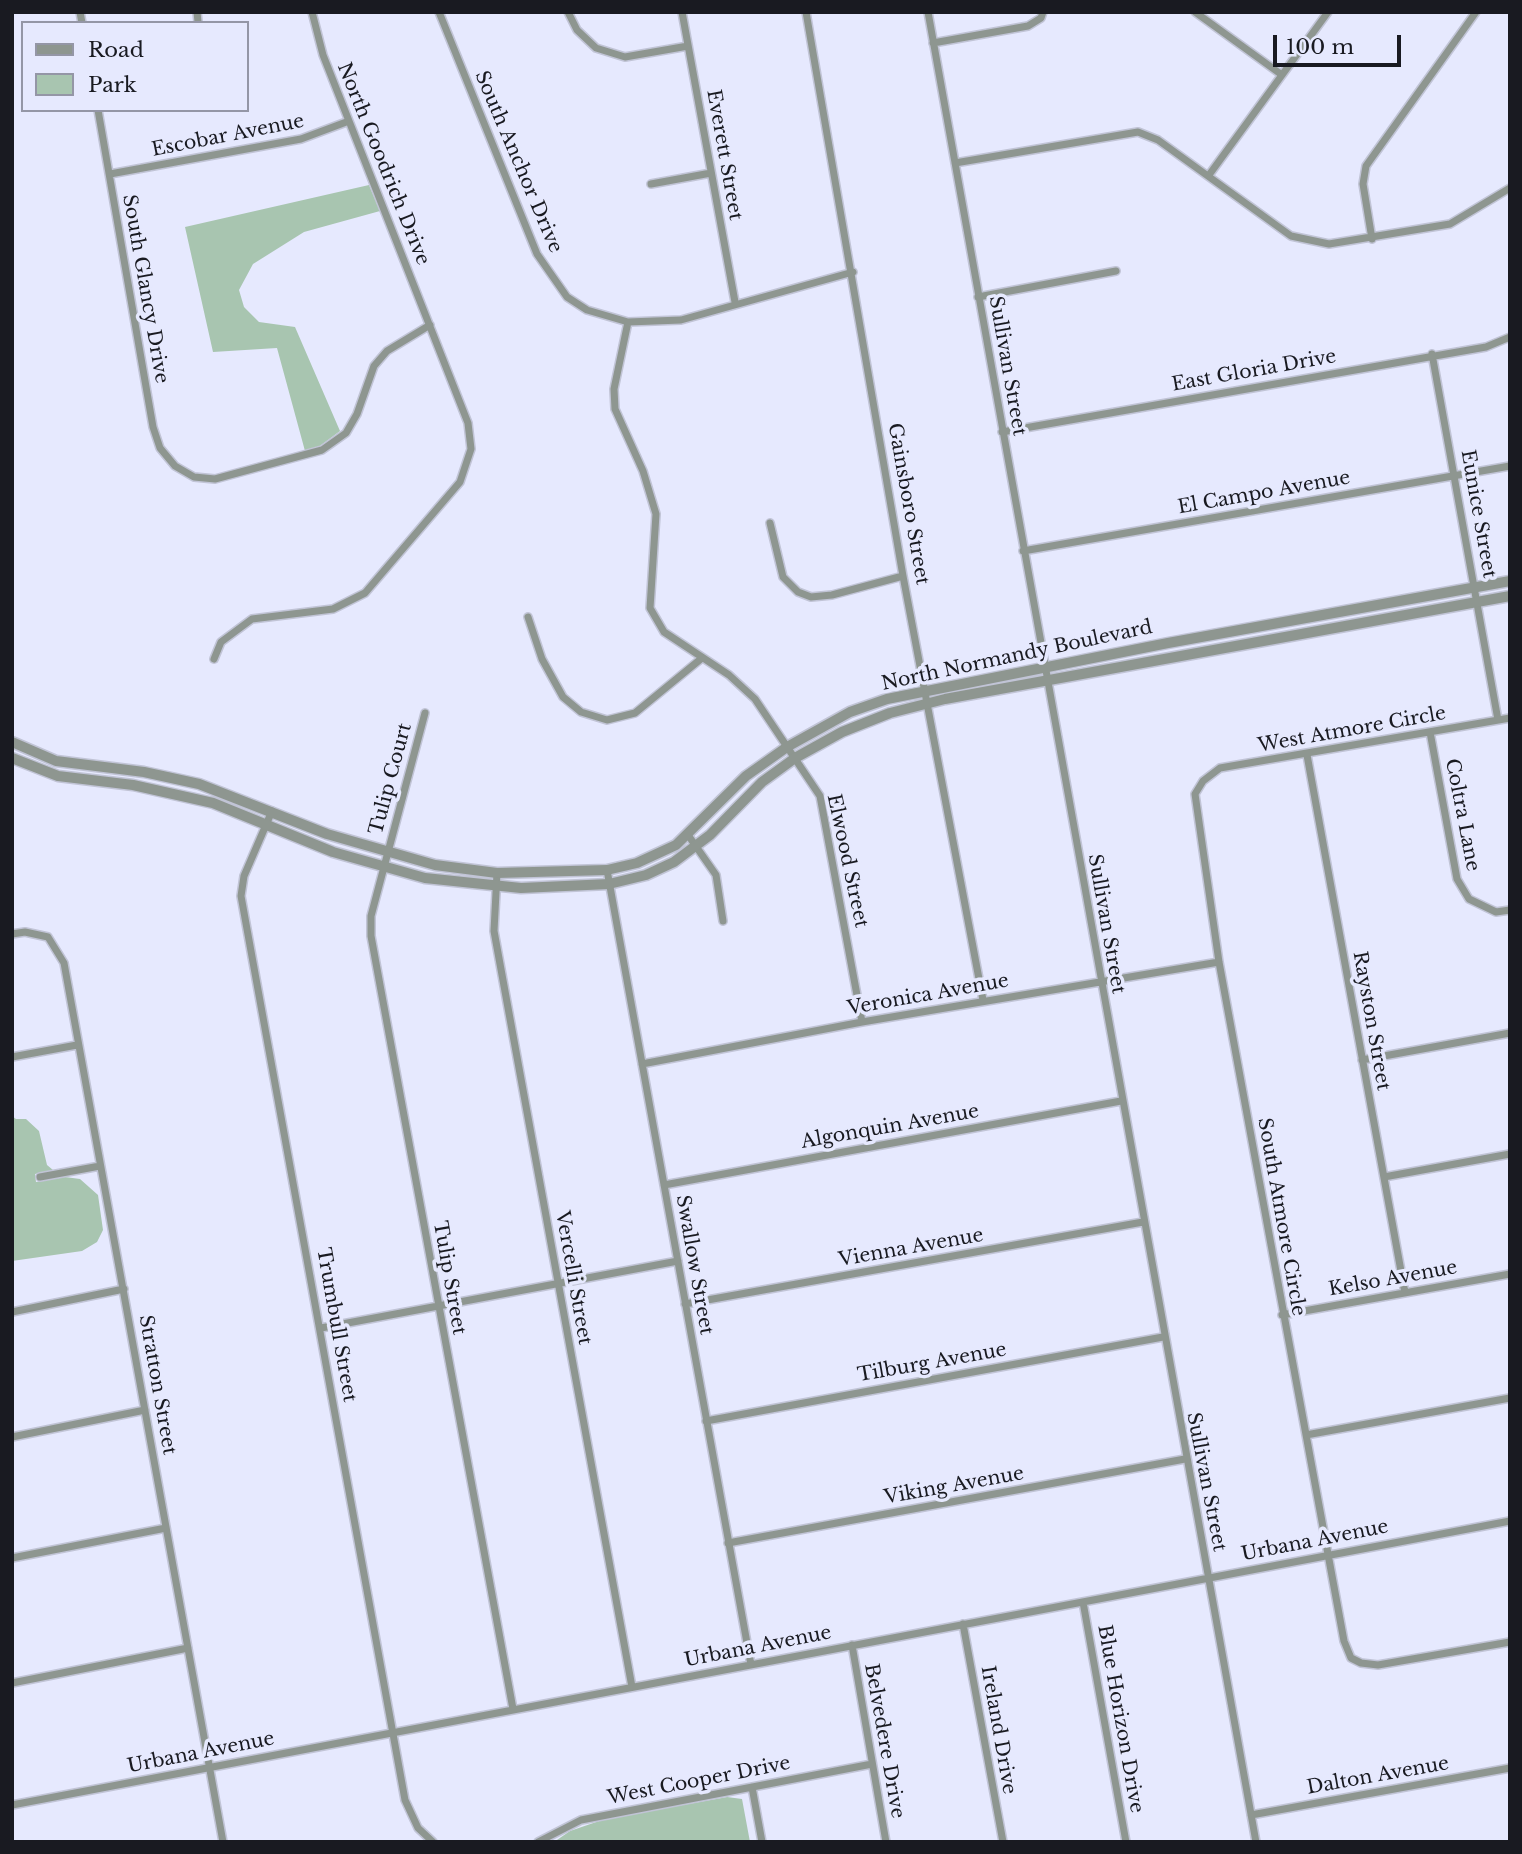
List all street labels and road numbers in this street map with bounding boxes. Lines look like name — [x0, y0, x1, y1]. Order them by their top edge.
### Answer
street label: North Goodrich Drive — [332, 59, 434, 269]
street label: South Anchor Drive — [469, 68, 567, 256]
street label: Everett Street — [701, 88, 747, 222]
street label: Escobar Avenue — [150, 110, 306, 162]
street label: South Glancy Drive — [117, 193, 173, 385]
street label: Sullivan Street — [984, 294, 1030, 438]
street label: East Gloria Drive — [1170, 345, 1338, 397]
street label: Gainsboro Street — [883, 421, 933, 587]
street label: Eunice Street — [1456, 448, 1500, 580]
street label: El Campo Avenue — [1176, 467, 1352, 519]
street label: North Normandy Boulevard — [880, 616, 1154, 696]
street label: West Atmore Circle — [1256, 702, 1448, 758]
street label: Tulip Court — [365, 721, 417, 837]
street label: Coltra Lane — [1440, 757, 1484, 873]
street label: Elwood Street — [822, 792, 872, 930]
street label: Sullivan Street — [1083, 852, 1129, 996]
street label: Rayston Street — [1348, 950, 1394, 1092]
street label: Veronica Avenue — [845, 970, 1011, 1020]
street label: Algonquin Avenue — [799, 1100, 981, 1154]
street label: South Atmore Circle — [1252, 1116, 1310, 1318]
street label: Swallow Street — [670, 1193, 718, 1337]
street label: Vercelli Street — [550, 1209, 596, 1347]
street label: Tulip Street — [428, 1219, 470, 1337]
street label: Vienna Avenue — [837, 1224, 985, 1272]
street label: Trumbull Street — [311, 1246, 361, 1404]
street label: Kelso Avenue — [1327, 1256, 1459, 1302]
street label: Stratton Street — [133, 1313, 181, 1457]
street label: Tilburg Avenue — [856, 1339, 1008, 1387]
street label: Sullivan Street — [1181, 1410, 1231, 1554]
street label: Viking Avenue — [882, 1462, 1026, 1510]
street label: Urbana Avenue — [1240, 1516, 1390, 1566]
street label: Urbana Avenue — [683, 1622, 833, 1672]
street label: Blue Horizon Drive — [1092, 1623, 1148, 1815]
street label: Belvedere Drive — [859, 1662, 909, 1820]
street label: Ireland Drive — [975, 1664, 1021, 1796]
street label: Urbana Avenue — [126, 1728, 276, 1778]
street label: West Cooper Drive — [606, 1752, 792, 1810]
street label: Dalton Avenue — [1305, 1752, 1451, 1800]

